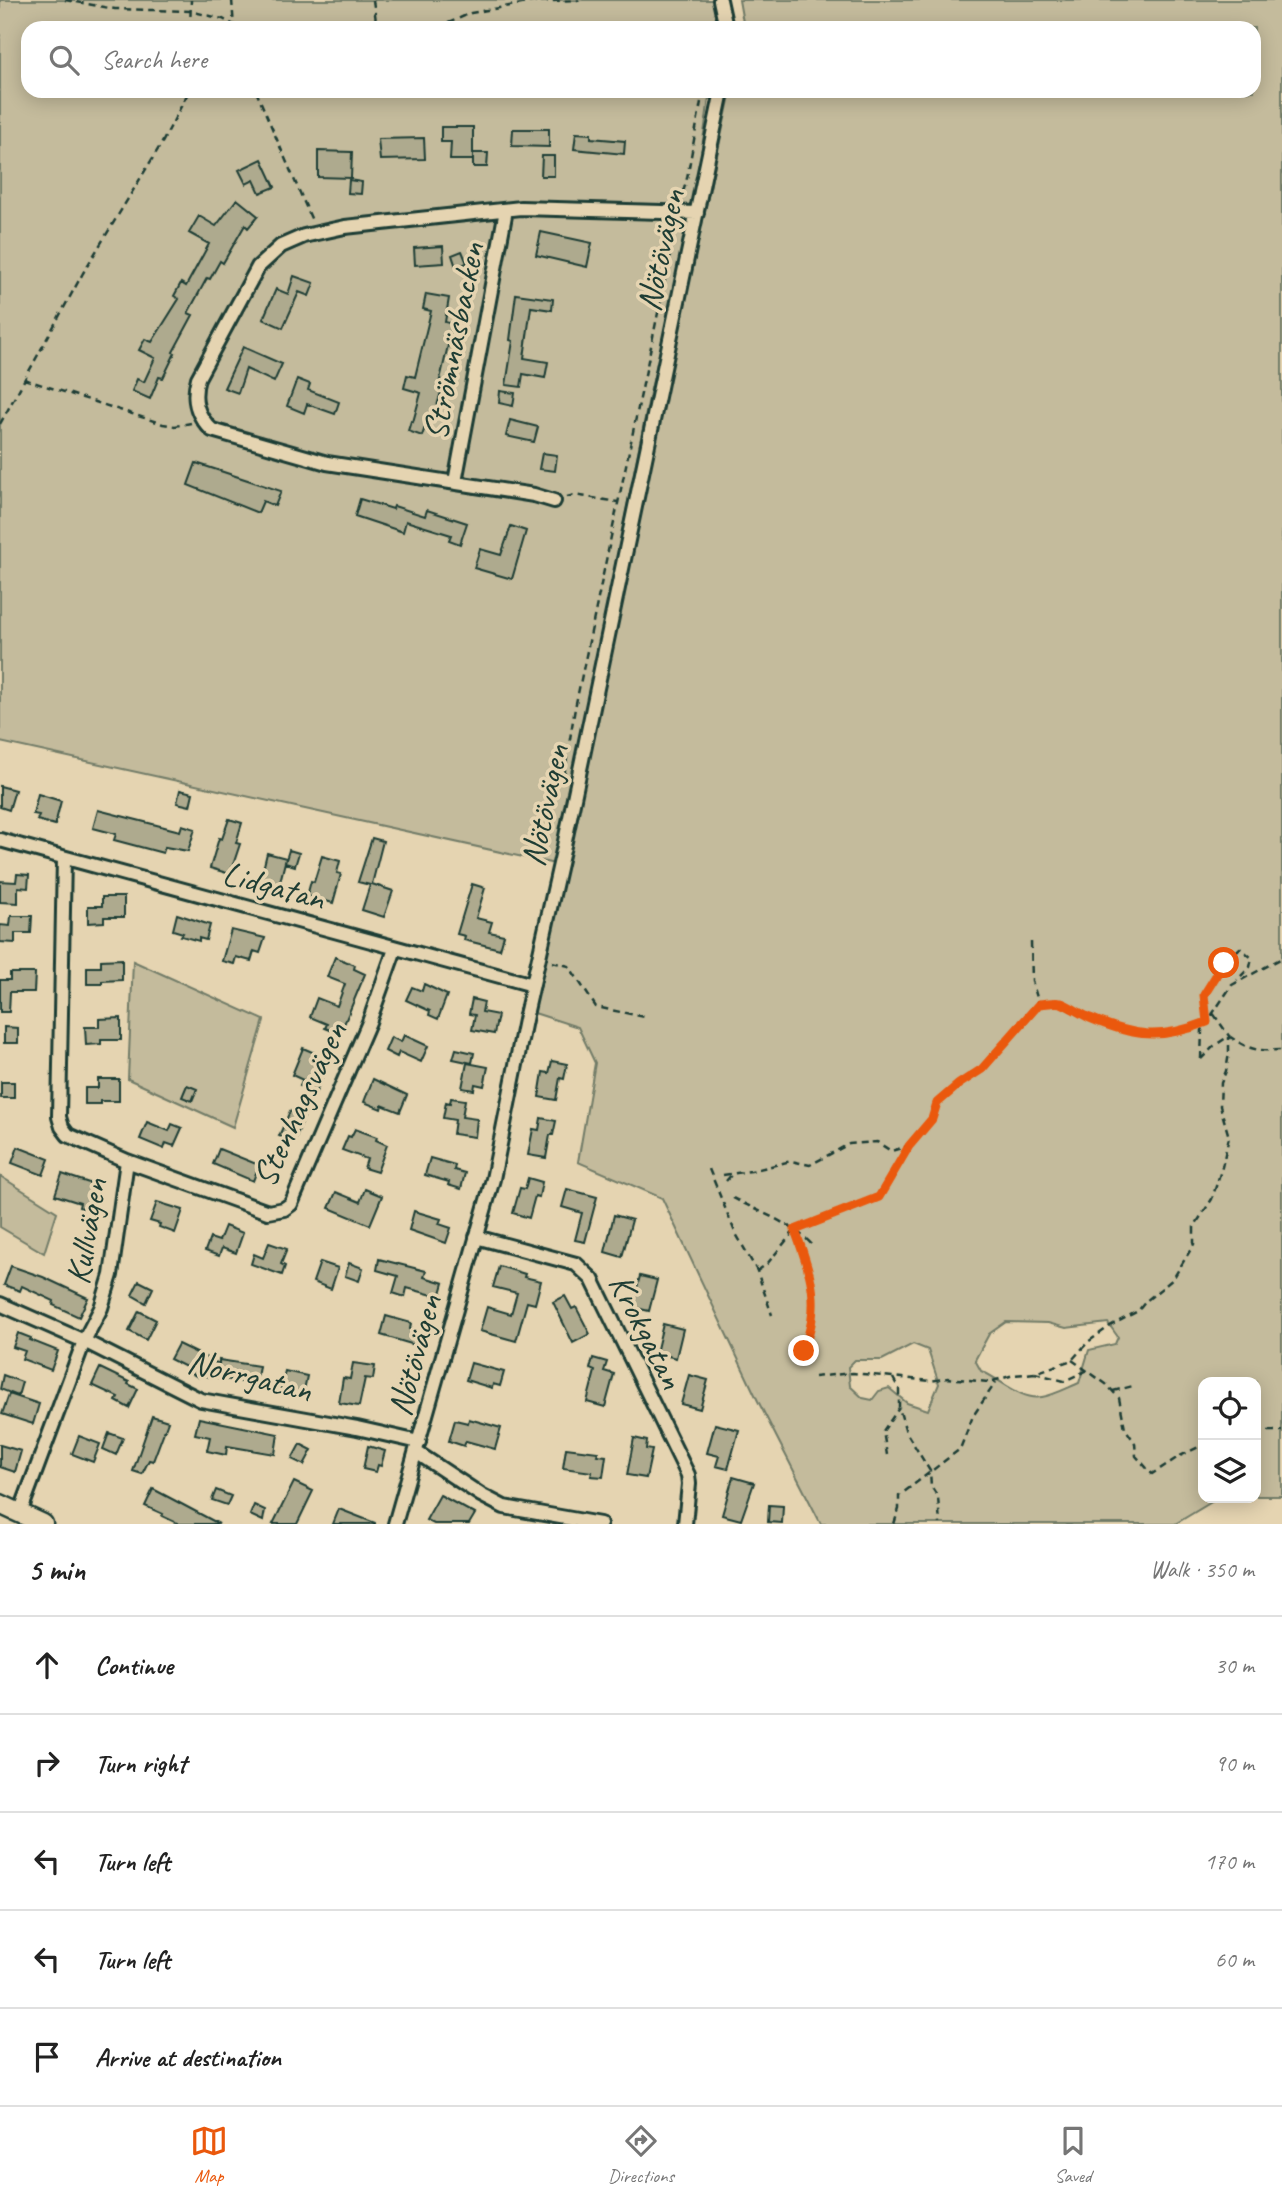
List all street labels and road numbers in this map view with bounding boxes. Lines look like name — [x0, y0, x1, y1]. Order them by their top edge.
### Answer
street label: Nötövägen — [626, 185, 695, 315]
street label: Strömnäsbacken — [412, 238, 495, 444]
street label: Nötövägen — [510, 740, 579, 870]
street label: Lidgatan — [218, 850, 331, 921]
street label: Stenhagsvägen — [242, 1014, 357, 1194]
street label: Kullvägen — [55, 1174, 118, 1288]
street label: Krokgatan — [599, 1266, 695, 1397]
street label: Nötövägen — [377, 1289, 452, 1421]
street label: Norrgatan — [183, 1338, 317, 1413]

